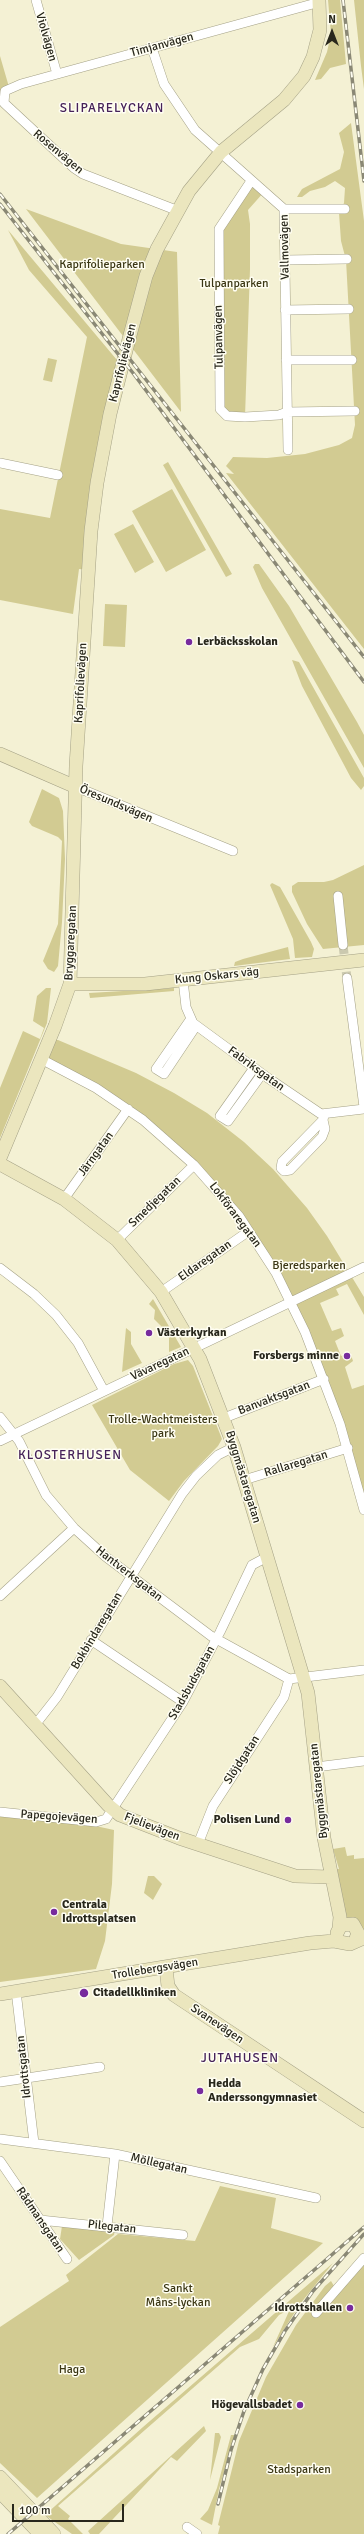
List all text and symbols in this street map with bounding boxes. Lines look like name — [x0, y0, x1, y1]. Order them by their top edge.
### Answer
street label: Violvägen — [32, 11, 60, 63]
north arrow — [312, 12, 352, 52]
text: N — [328, 13, 336, 26]
street label: Timjanvägen — [129, 30, 195, 60]
district label: SLIPARELYCKAN — [60, 101, 164, 117]
street label: Rosenvägen — [30, 127, 86, 177]
street label: Vallmovägen — [277, 214, 293, 280]
park label: Kaprifolieparken — [59, 258, 145, 272]
park label: Tulpanparken — [199, 277, 269, 291]
street label: Tulpanvägen — [211, 305, 227, 369]
street label: Kaprifolievägen — [106, 322, 140, 404]
place label: Lerbäcksskolan — [197, 635, 278, 649]
marker: Lerbäcksskolan — [184, 637, 194, 647]
street label: Kaprifolievägen — [72, 642, 90, 724]
street label: Öresundsvägen — [77, 782, 155, 826]
street label: Bryggaregatan — [62, 905, 80, 981]
street label: Kung Oskars väg — [174, 964, 260, 988]
street label: Fabriksgatan — [225, 1044, 287, 1094]
street label: Järngatan — [75, 1129, 117, 1179]
street label: Smedjegatan — [126, 1174, 184, 1230]
street label: Lokföraregatan — [206, 1179, 264, 1251]
street label: Eldaregatan — [175, 1237, 235, 1285]
park label: Bjeredsparken — [272, 1259, 346, 1273]
place label: Västerkyrkan — [157, 1326, 226, 1340]
marker: Västerkyrkan — [144, 1328, 154, 1338]
street label: Vävaregatan — [128, 1344, 192, 1384]
place label: Forsbergs minne — [253, 1349, 339, 1363]
marker: Forsbergs minne — [342, 1351, 352, 1361]
street label: Banvaktsgatan — [236, 1378, 312, 1418]
park label: Trolle-Wachtmeisters park — [109, 1413, 217, 1441]
street label: Byggmästaregatan — [222, 1429, 264, 1525]
district label: KLOSTERHUSEN — [18, 1448, 122, 1464]
street label: Rallaregatan — [263, 1448, 329, 1480]
street label: Hantverksgatan — [93, 1543, 165, 1605]
street label: Bokbindaregatan — [68, 1590, 126, 1672]
street label: Stadsbudsgatan — [166, 1644, 218, 1722]
street label: Slöjdgatan — [221, 1733, 263, 1787]
street label: Byggmästaregatan — [307, 1743, 331, 1839]
street label: Papegojevägen — [20, 1807, 98, 1827]
street label: Fjelievägen — [122, 1810, 182, 1844]
place label: Polisen Lund — [214, 1813, 280, 1827]
marker: Polisen Lund — [283, 1815, 293, 1825]
place label: Centrala Idrottsplatsen — [62, 1898, 136, 1926]
marker: Centrala Idrottsplatsen — [49, 1907, 59, 1917]
street label: Trollebergsvägen — [111, 1955, 199, 1983]
place label: Citadellkliniken — [93, 1986, 176, 2000]
marker: Citadellkliniken — [78, 1987, 90, 1999]
street label: Svanevägen — [188, 2001, 246, 2047]
street label: Idrottsgatan — [14, 2035, 34, 2099]
district label: JUTAHUSEN — [201, 2051, 279, 2067]
place label: Hedda Anderssongymnasiet — [208, 2077, 317, 2105]
marker: Hedda Anderssongymnasiet — [195, 2086, 205, 2096]
street label: Möllegatan — [129, 2150, 189, 2178]
street label: Rådmansgatan — [13, 2184, 67, 2256]
street label: Pilegatan — [87, 2217, 137, 2237]
park label: Sankt Måns-lyckan — [146, 2282, 210, 2310]
place label: Idrottshallen — [274, 2301, 342, 2315]
marker: Idrottshallen — [345, 2303, 355, 2313]
park label: Haga — [59, 2363, 85, 2377]
place label: Högevallsbadet — [211, 2398, 292, 2412]
marker: Högevallsbadet — [295, 2400, 305, 2410]
park label: Stadsparken — [267, 2463, 331, 2477]
scale bar — [14, 2496, 126, 2522]
text: 100 m — [19, 2503, 51, 2518]

